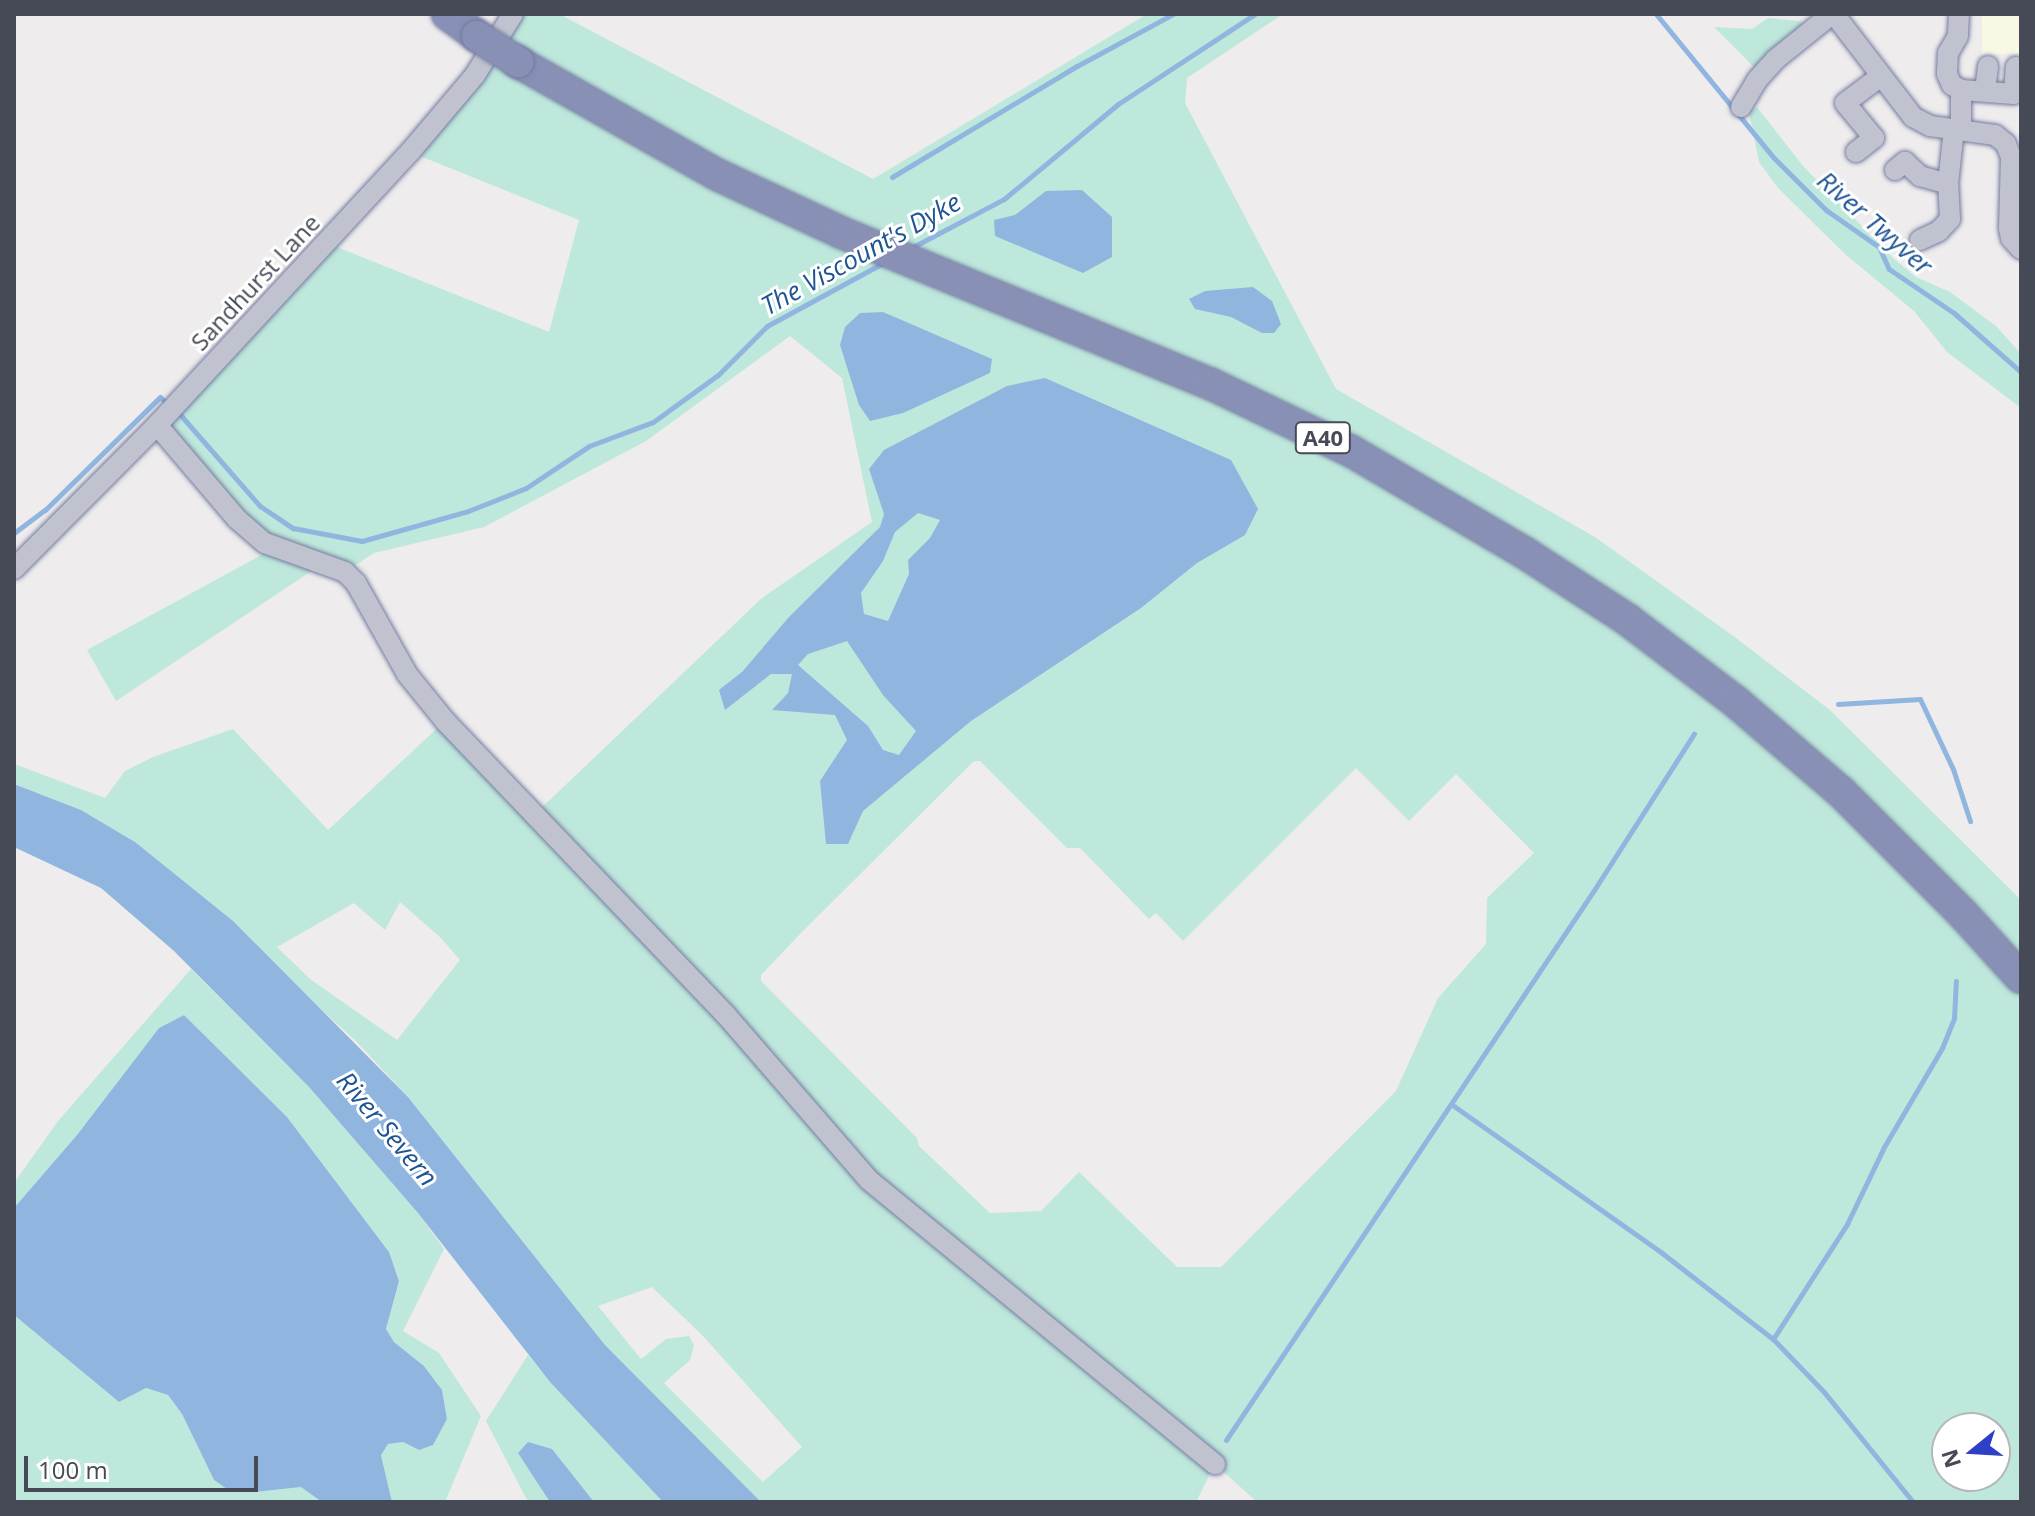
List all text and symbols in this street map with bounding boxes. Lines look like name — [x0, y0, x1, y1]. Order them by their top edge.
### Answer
water label: River Twyver — [1811, 165, 1939, 281]
water label: The Viscount's Dyke — [756, 186, 966, 322]
street label: Sandhurst Lane — [185, 208, 325, 356]
road number: A40 — [1293, 420, 1353, 456]
water label: River Severn — [330, 1066, 444, 1192]
north arrow — [1931, 1412, 2011, 1492]
scale bar — [28, 1440, 262, 1490]
text: N — [1933, 1446, 1967, 1472]
text: 100 m — [38, 1453, 108, 1486]

